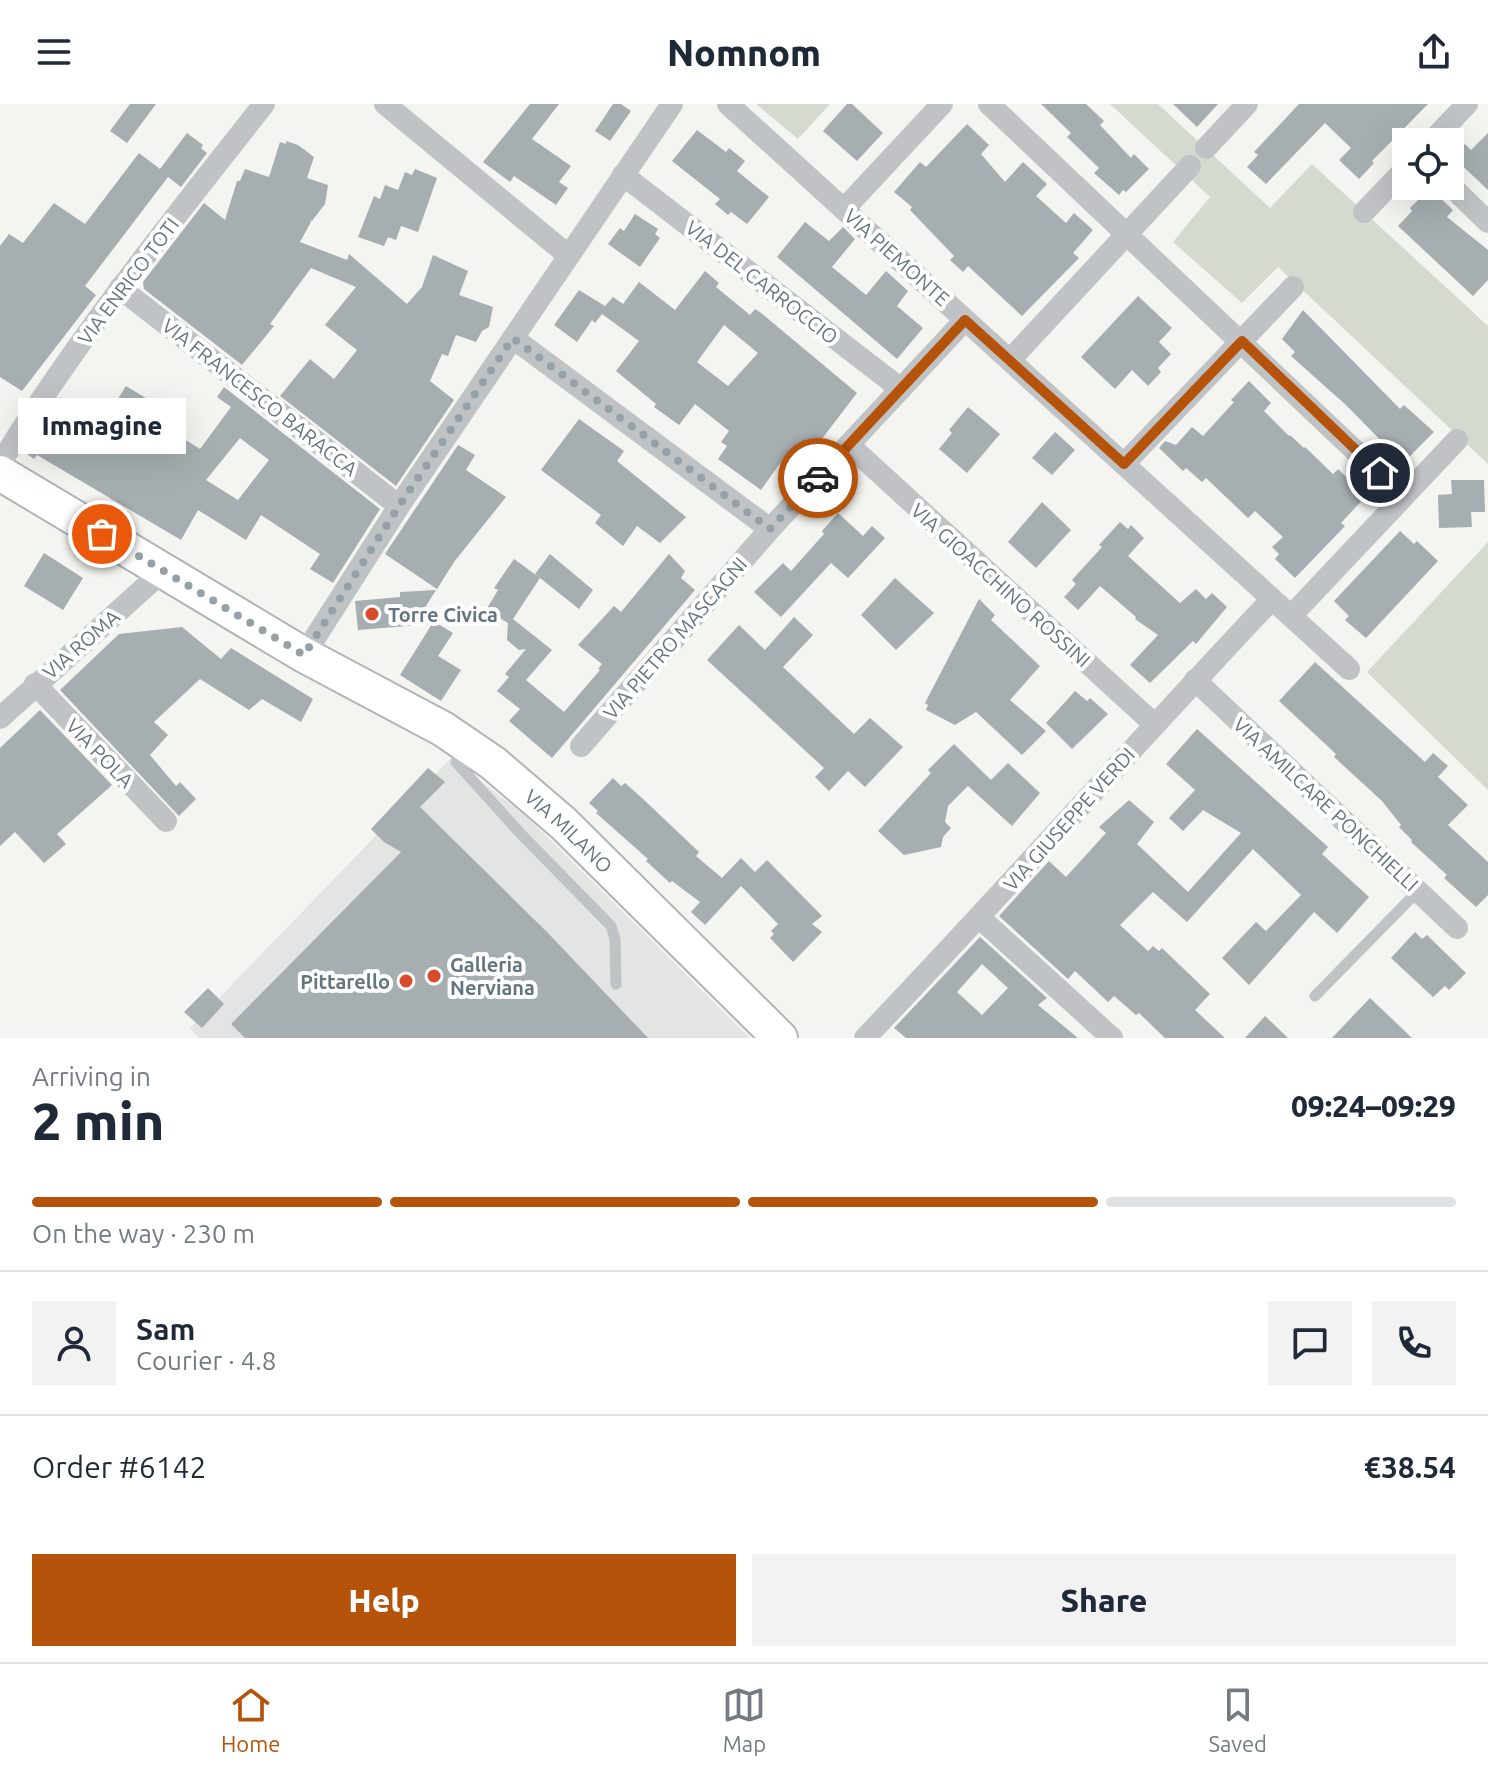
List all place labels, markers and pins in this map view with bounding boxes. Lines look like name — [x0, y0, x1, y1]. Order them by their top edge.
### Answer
callout: Immagine — [18, 398, 186, 454]
pin — [1346, 439, 1414, 507]
pin — [68, 500, 136, 568]
place label: Torre Civica — [388, 603, 498, 626]
marker: Torre Civica — [363, 605, 381, 623]
place label: Galleria Nerviana — [450, 953, 535, 999]
marker: Galleria Nerviana — [425, 967, 443, 985]
place label: Pittarello — [300, 970, 390, 993]
marker: Pittarello — [397, 972, 415, 990]

